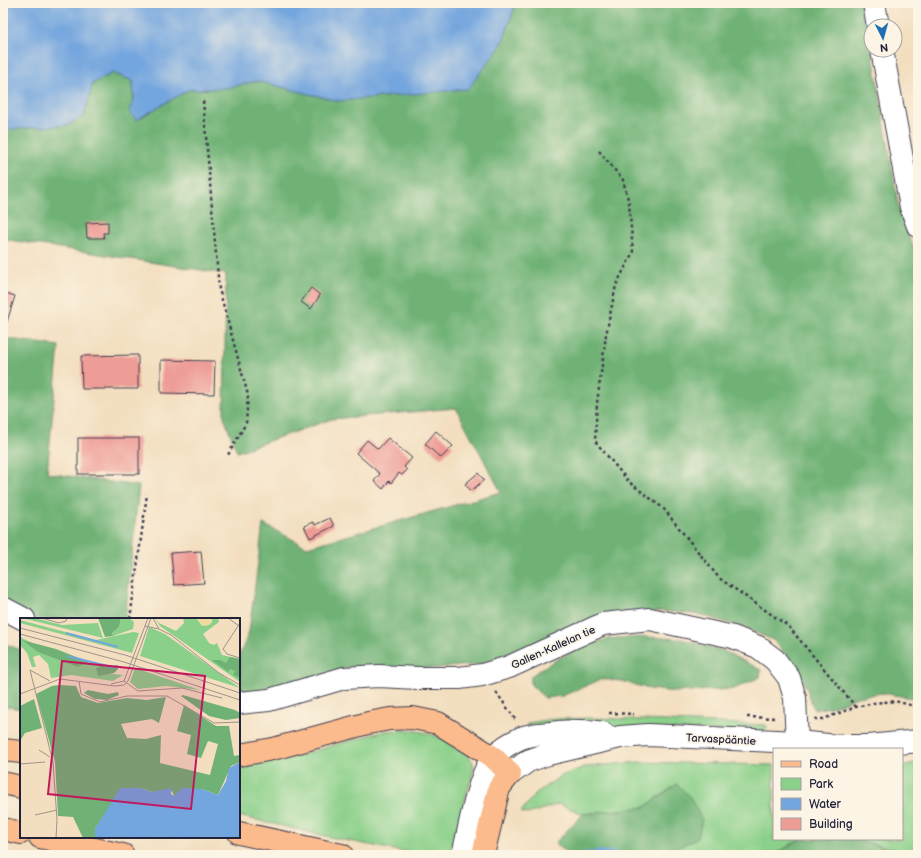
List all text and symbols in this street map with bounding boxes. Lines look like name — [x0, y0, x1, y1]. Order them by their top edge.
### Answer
north arrow — [863, 18, 903, 58]
text: N — [879, 41, 889, 54]
inset map — [20, 618, 240, 838]
street label: Gallen-Kallelan tie — [509, 623, 598, 672]
street label: Tarvaspääntie — [686, 731, 757, 748]
legend — [773, 748, 903, 840]
text: Road — [809, 757, 838, 772]
text: Park — [809, 777, 833, 792]
text: Water — [809, 797, 841, 812]
text: Building — [809, 817, 853, 832]

